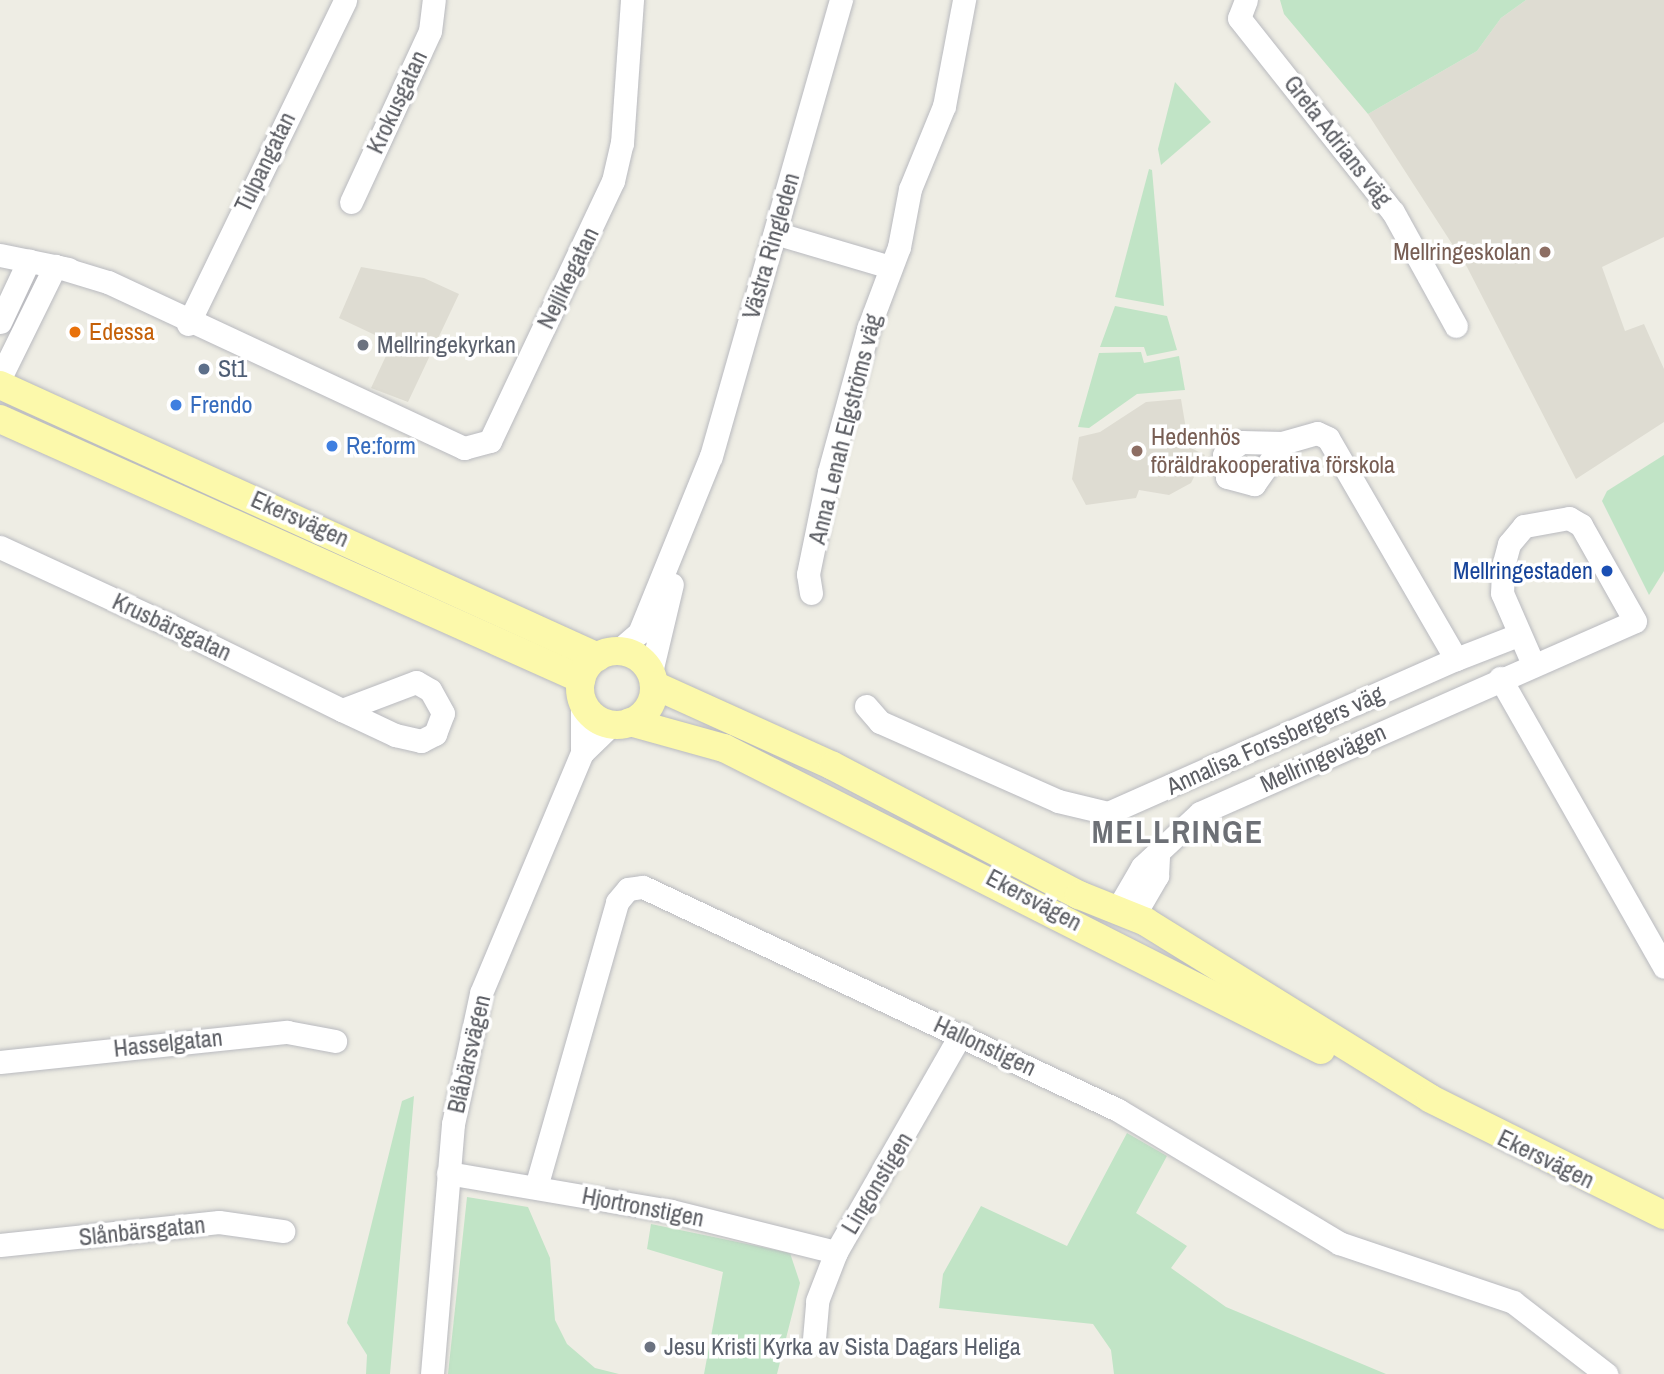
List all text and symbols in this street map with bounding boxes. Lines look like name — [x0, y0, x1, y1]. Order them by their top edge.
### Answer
street label: Krokusgatan — [361, 46, 433, 158]
street label: Greta Adrians väg — [1277, 69, 1399, 213]
street label: Tulpangatan — [228, 107, 302, 217]
street label: Västra Ringleden — [736, 170, 806, 322]
street label: Nejlikegatan — [531, 223, 605, 333]
place label: Mellringeskolan — [1393, 238, 1531, 266]
marker: Mellringeskolan — [1537, 244, 1553, 260]
street label: Anna Lenah Elgströms väg — [802, 311, 888, 547]
place label: Edessa — [89, 318, 155, 346]
marker: Edessa — [67, 324, 83, 340]
place label: Mellringekyrkan — [377, 331, 516, 359]
marker: Mellringekyrkan — [355, 337, 371, 353]
place label: St1 — [218, 355, 248, 383]
marker: St1 — [196, 361, 212, 377]
place label: Frendo — [190, 391, 252, 419]
marker: Frendo — [168, 397, 184, 413]
place label: Hedenhös föräldrakooperativa förskola — [1151, 423, 1395, 479]
place label: Re:form — [346, 432, 416, 460]
marker: Re:form — [324, 438, 340, 454]
marker: Hedenhös föräldrakooperativa förskola — [1129, 443, 1145, 459]
street label: Ekersvägen — [247, 485, 353, 553]
place label: Mellringestaden — [1453, 557, 1593, 585]
marker: Mellringestaden — [1599, 563, 1615, 579]
street label: Krusbärsgatan — [108, 587, 236, 667]
street label: Annalisa Forssbergers väg — [1162, 679, 1388, 801]
street label: Mellringevägen — [1256, 717, 1390, 799]
district label: MELLRINGE — [1093, 813, 1263, 851]
street label: Ekersvägen — [981, 863, 1087, 937]
street label: Blåbärsvägen — [441, 992, 497, 1116]
street label: Hallonstigen — [929, 1010, 1041, 1082]
street label: Hasselgatan — [112, 1023, 224, 1063]
street label: Ekersvägen — [1493, 1123, 1599, 1195]
street label: Lingonstigen — [835, 1127, 919, 1239]
street label: Hjortronstigen — [580, 1181, 706, 1233]
street label: Slånbärsgatan — [77, 1210, 207, 1252]
place label: Jesu Kristi Kyrka av Sista Dagars Heliga — [664, 1333, 1021, 1361]
marker: Jesu Kristi Kyrka av Sista Dagars Heliga — [642, 1339, 658, 1355]

